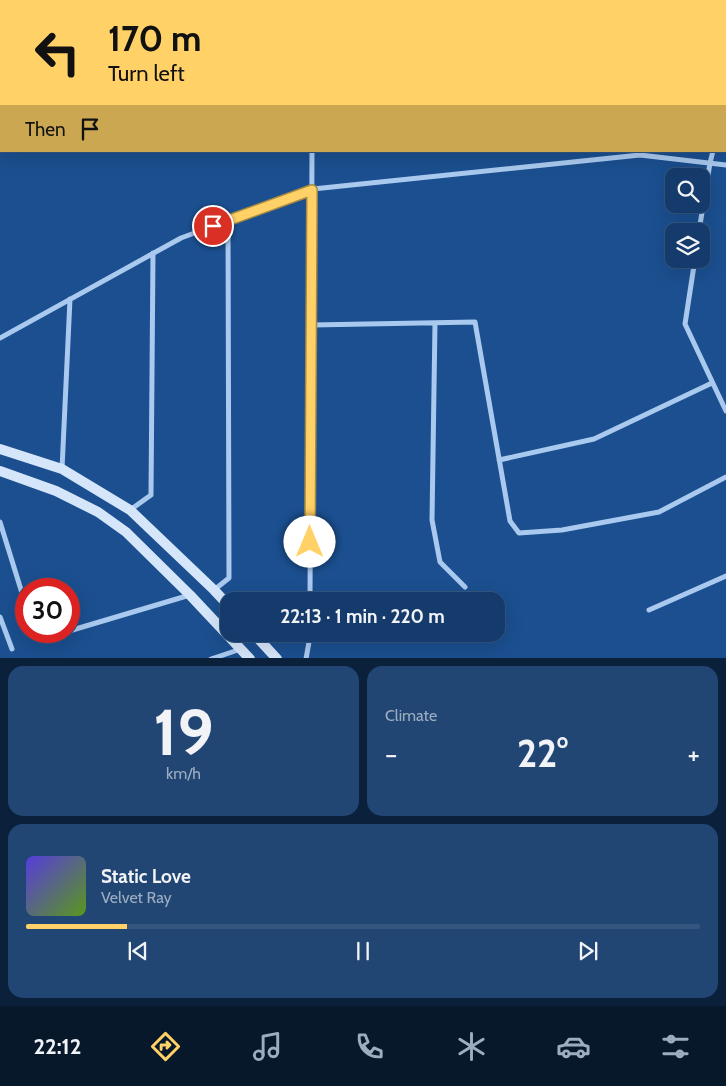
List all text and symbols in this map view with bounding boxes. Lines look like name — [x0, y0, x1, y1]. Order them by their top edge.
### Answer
text: 170 m — [108, 17, 201, 60]
icon: left — [25, 20, 90, 85]
text: Turn left — [108, 60, 185, 87]
icon: arrive — [76, 115, 104, 143]
text: Then — [25, 118, 66, 141]
map controls — [665, 168, 710, 268]
button: search — [665, 168, 710, 213]
pin — [192, 205, 234, 247]
icon: arrive — [199, 212, 227, 240]
button: layers — [665, 223, 710, 268]
position arrow — [283, 515, 335, 567]
speed limit sign: 30 — [15, 578, 80, 643]
text: 22:13 · 1 min · 220 m — [280, 605, 445, 628]
text: 19 — [153, 692, 214, 771]
text: Climate — [385, 706, 437, 725]
text: 22° — [517, 730, 568, 777]
text: − — [385, 737, 397, 771]
text: + — [688, 737, 700, 771]
text: km/h — [166, 764, 201, 783]
text: Static Love — [101, 865, 191, 888]
text: Velvet Ray — [101, 888, 172, 907]
icon: previous — [124, 937, 152, 965]
icon: pause — [349, 937, 377, 965]
icon: next — [574, 937, 602, 965]
icon: directions — [148, 1029, 183, 1064]
icon: music — [250, 1029, 285, 1064]
icon: phone — [352, 1029, 387, 1064]
icon: climate — [454, 1029, 489, 1064]
icon: car — [556, 1029, 591, 1064]
icon: filters — [658, 1029, 693, 1064]
text: 22:12 — [33, 1033, 81, 1060]

